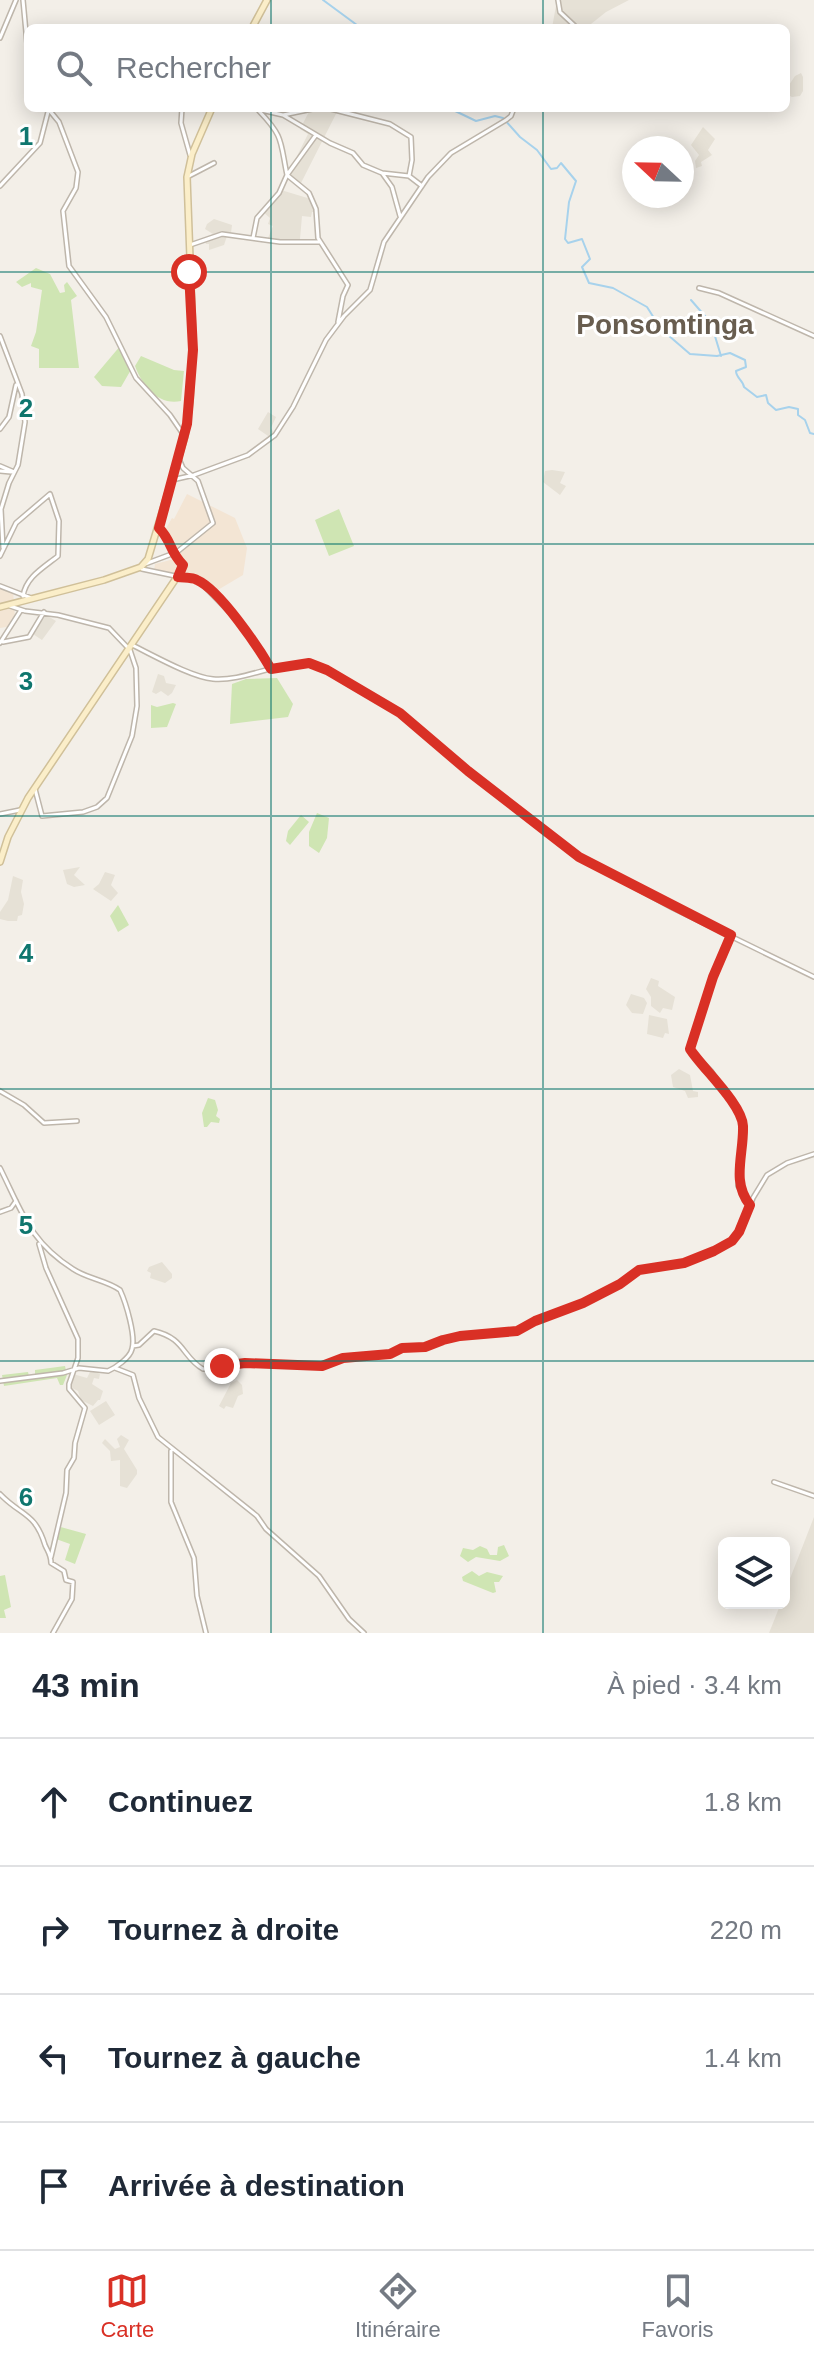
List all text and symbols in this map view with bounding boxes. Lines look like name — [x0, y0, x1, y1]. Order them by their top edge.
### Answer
search box — [24, 24, 790, 112]
icon: search — [52, 46, 96, 90]
text: Rechercher — [116, 51, 271, 84]
text: 1 — [19, 121, 33, 151]
north arrow — [622, 136, 694, 208]
route start — [171, 254, 207, 290]
district label: Ponsomtinga — [576, 309, 754, 340]
text: 2 — [19, 393, 33, 423]
text: 3 — [19, 666, 33, 696]
text: 4 — [19, 938, 34, 968]
text: 5 — [19, 1210, 33, 1240]
route end — [204, 1348, 240, 1384]
text: 6 — [19, 1482, 33, 1512]
map controls — [718, 1537, 790, 1609]
button: layers — [718, 1537, 790, 1609]
text: 43 min — [32, 1666, 140, 1704]
text: À pied · 3.4 km — [607, 1670, 782, 1700]
icon: ahead — [32, 1780, 76, 1824]
text: Continuez — [108, 1785, 253, 1818]
text: 1.8 km — [704, 1787, 782, 1817]
icon: right — [32, 1908, 76, 1952]
text: Tournez à droite — [108, 1913, 339, 1946]
text: 220 m — [710, 1915, 782, 1945]
icon: left — [32, 2036, 76, 2080]
text: Tournez à gauche — [108, 2041, 361, 2074]
text: 1.4 km — [704, 2043, 782, 2073]
icon: arrive — [32, 2164, 76, 2208]
text: Arrivée à destination — [108, 2169, 405, 2202]
tab: Carte — [100, 2269, 154, 2343]
tab: Itinéraire — [355, 2269, 441, 2343]
tab: Favoris — [641, 2269, 714, 2343]

